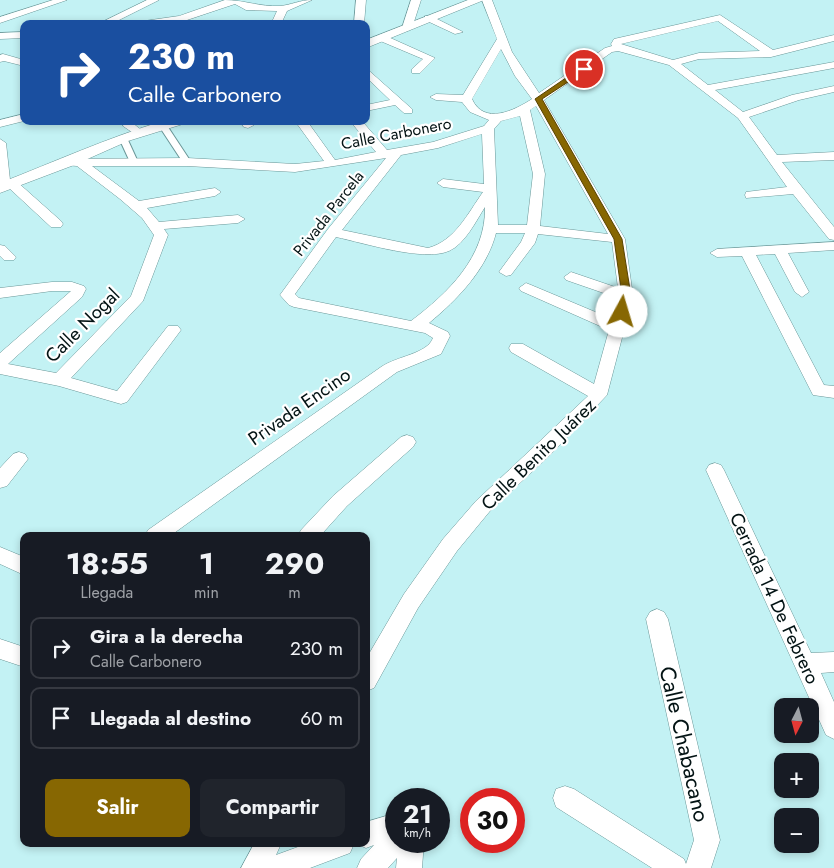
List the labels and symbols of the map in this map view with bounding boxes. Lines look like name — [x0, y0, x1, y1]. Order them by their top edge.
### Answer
pin — [563, 48, 605, 90]
street label: Calle Carbonero — [339, 111, 453, 155]
street label: Privada Parcela — [288, 166, 369, 261]
street label: Calle Nogal — [39, 282, 126, 369]
position arrow — [595, 285, 647, 337]
street label: Privada Encino — [243, 361, 356, 452]
street label: Calle Benito Juárez — [475, 392, 602, 516]
street label: Cerrada 14 De Febrero — [723, 508, 826, 688]
street label: Calle Chabacano — [652, 663, 718, 825]
north arrow — [774, 698, 819, 742]
speed limit sign: 30 — [460, 788, 525, 853]

